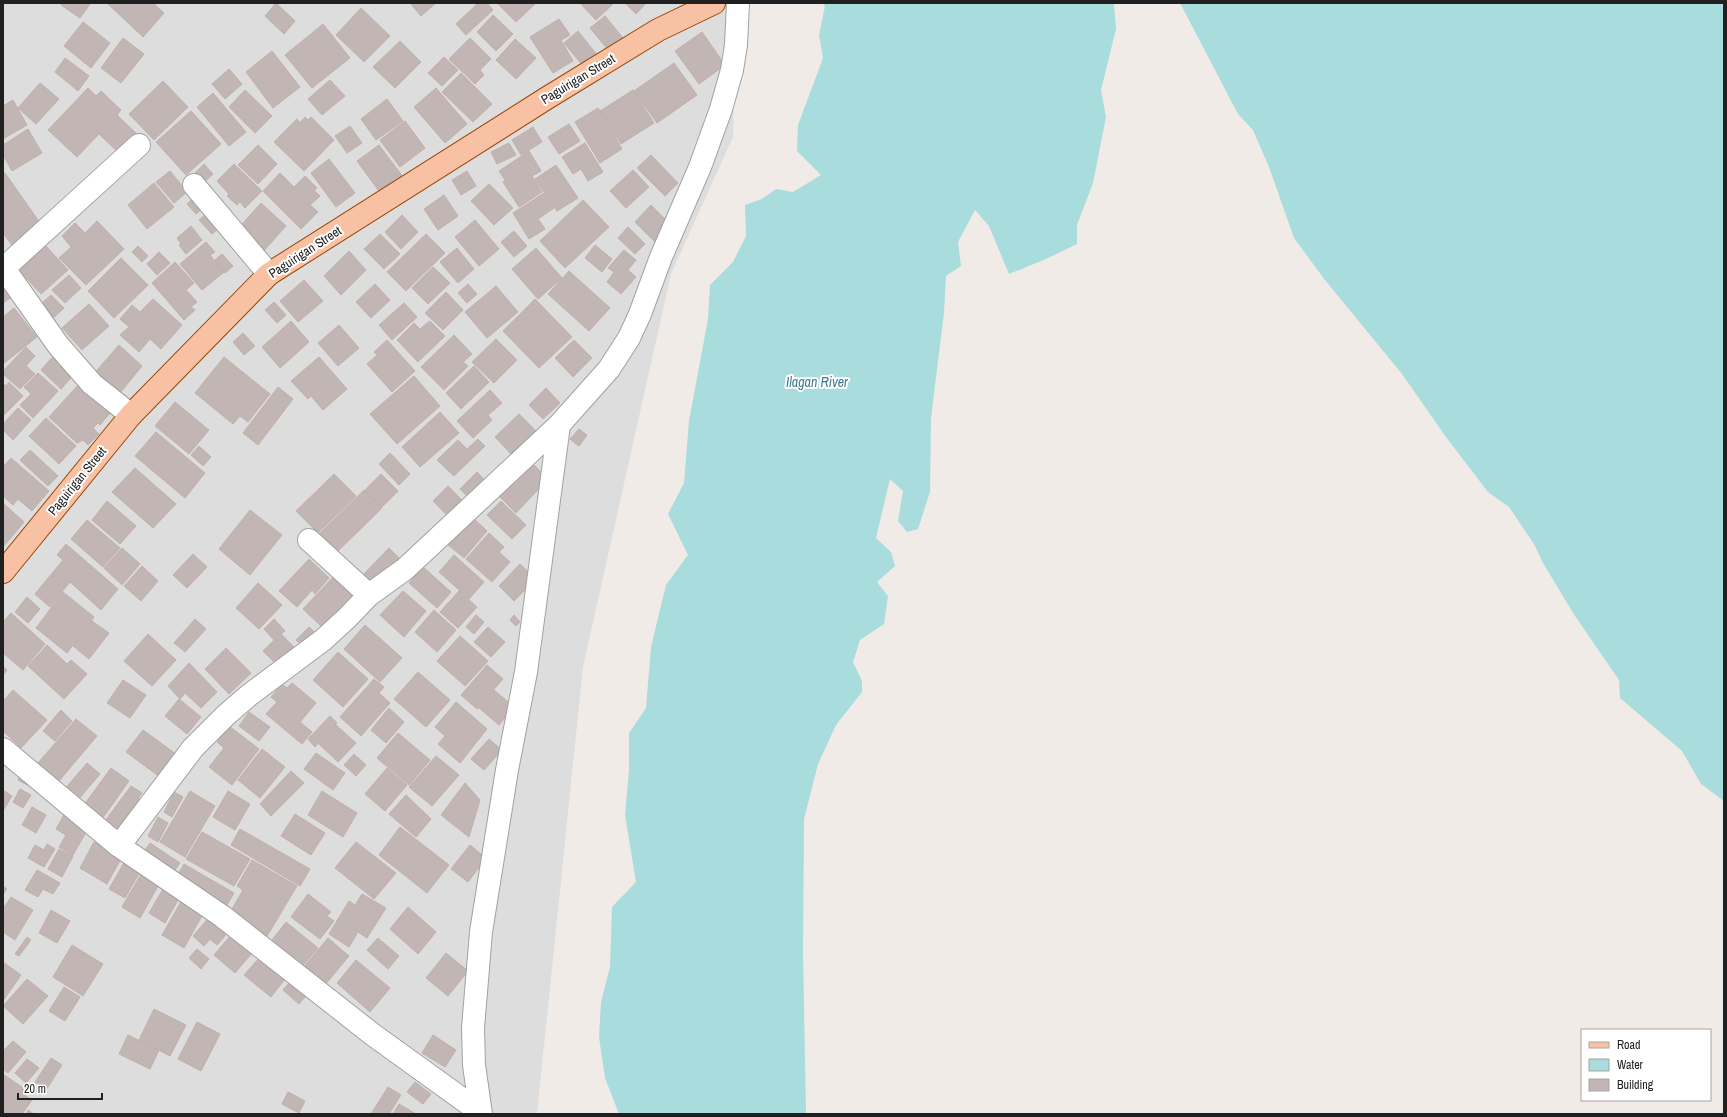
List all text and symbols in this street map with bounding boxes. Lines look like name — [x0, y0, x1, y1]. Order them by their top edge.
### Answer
street label: Paguirigan Street — [538, 50, 618, 108]
street label: Paguirigan Street — [265, 222, 345, 282]
water label: Ilagan River — [786, 373, 849, 391]
street label: Paguirigan Street — [44, 443, 110, 519]
legend — [1581, 1029, 1711, 1101]
text: Road — [1617, 1037, 1641, 1053]
text: Water — [1617, 1057, 1644, 1073]
scale bar — [18, 1075, 102, 1101]
text: Building — [1617, 1077, 1654, 1093]
text: 20 m — [24, 1081, 46, 1097]

